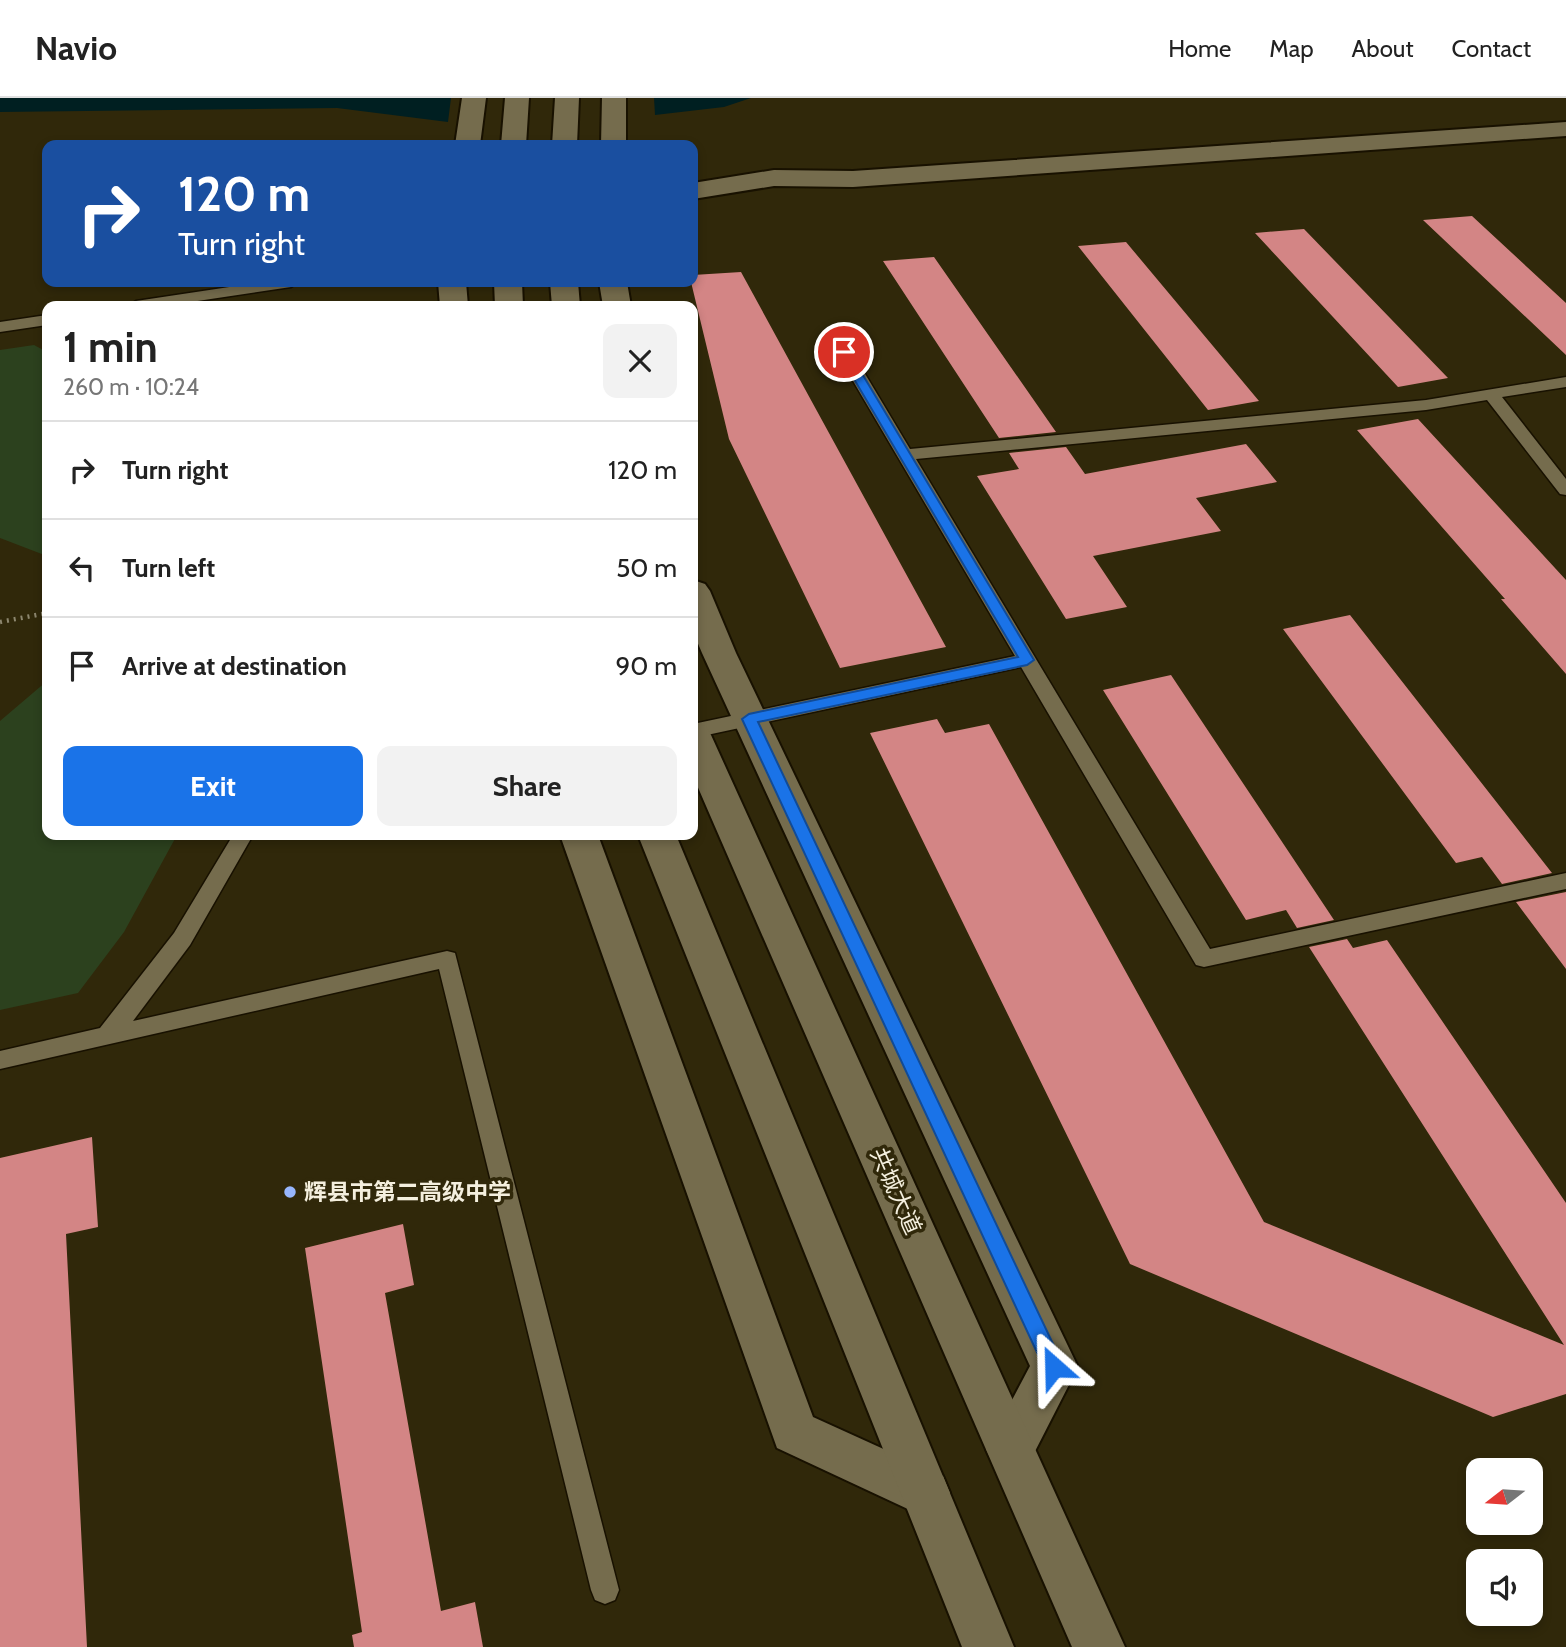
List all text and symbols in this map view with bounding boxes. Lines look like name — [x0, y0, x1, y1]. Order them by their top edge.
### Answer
text: Navio — [35, 28, 117, 68]
text: Home — [1168, 34, 1231, 63]
text: Map — [1269, 34, 1314, 63]
text: About — [1352, 34, 1414, 63]
text: Contact — [1452, 34, 1531, 63]
text: 120 m — [178, 164, 310, 223]
icon: right — [63, 168, 154, 259]
text: Turn right — [178, 224, 305, 263]
text: 1 min — [63, 321, 158, 373]
pin — [814, 322, 874, 382]
button: close — [603, 324, 677, 398]
icon: arrive — [825, 333, 863, 371]
text: 260 m · 10:24 — [63, 373, 199, 401]
icon: right — [63, 451, 101, 489]
text: Turn right — [122, 454, 228, 486]
text: 120 m — [608, 454, 677, 486]
icon: left — [63, 549, 101, 587]
text: Turn left — [122, 552, 215, 584]
text: 50 m — [616, 552, 677, 584]
icon: arrive — [63, 647, 101, 685]
text: Arrive at destination — [122, 650, 347, 682]
text: 90 m — [615, 650, 677, 682]
button: Exit — [63, 746, 363, 826]
button: Share — [377, 746, 677, 826]
street label: 共城大道 — [865, 1143, 927, 1239]
place label: 辉县市第二高级中学 — [304, 1178, 511, 1206]
marker: 辉县市第二高级中学 — [282, 1184, 298, 1200]
position arrow — [1017, 1330, 1091, 1404]
north arrow — [1466, 1458, 1544, 1535]
map controls — [1466, 1458, 1543, 1626]
button: sound — [1466, 1549, 1543, 1626]

